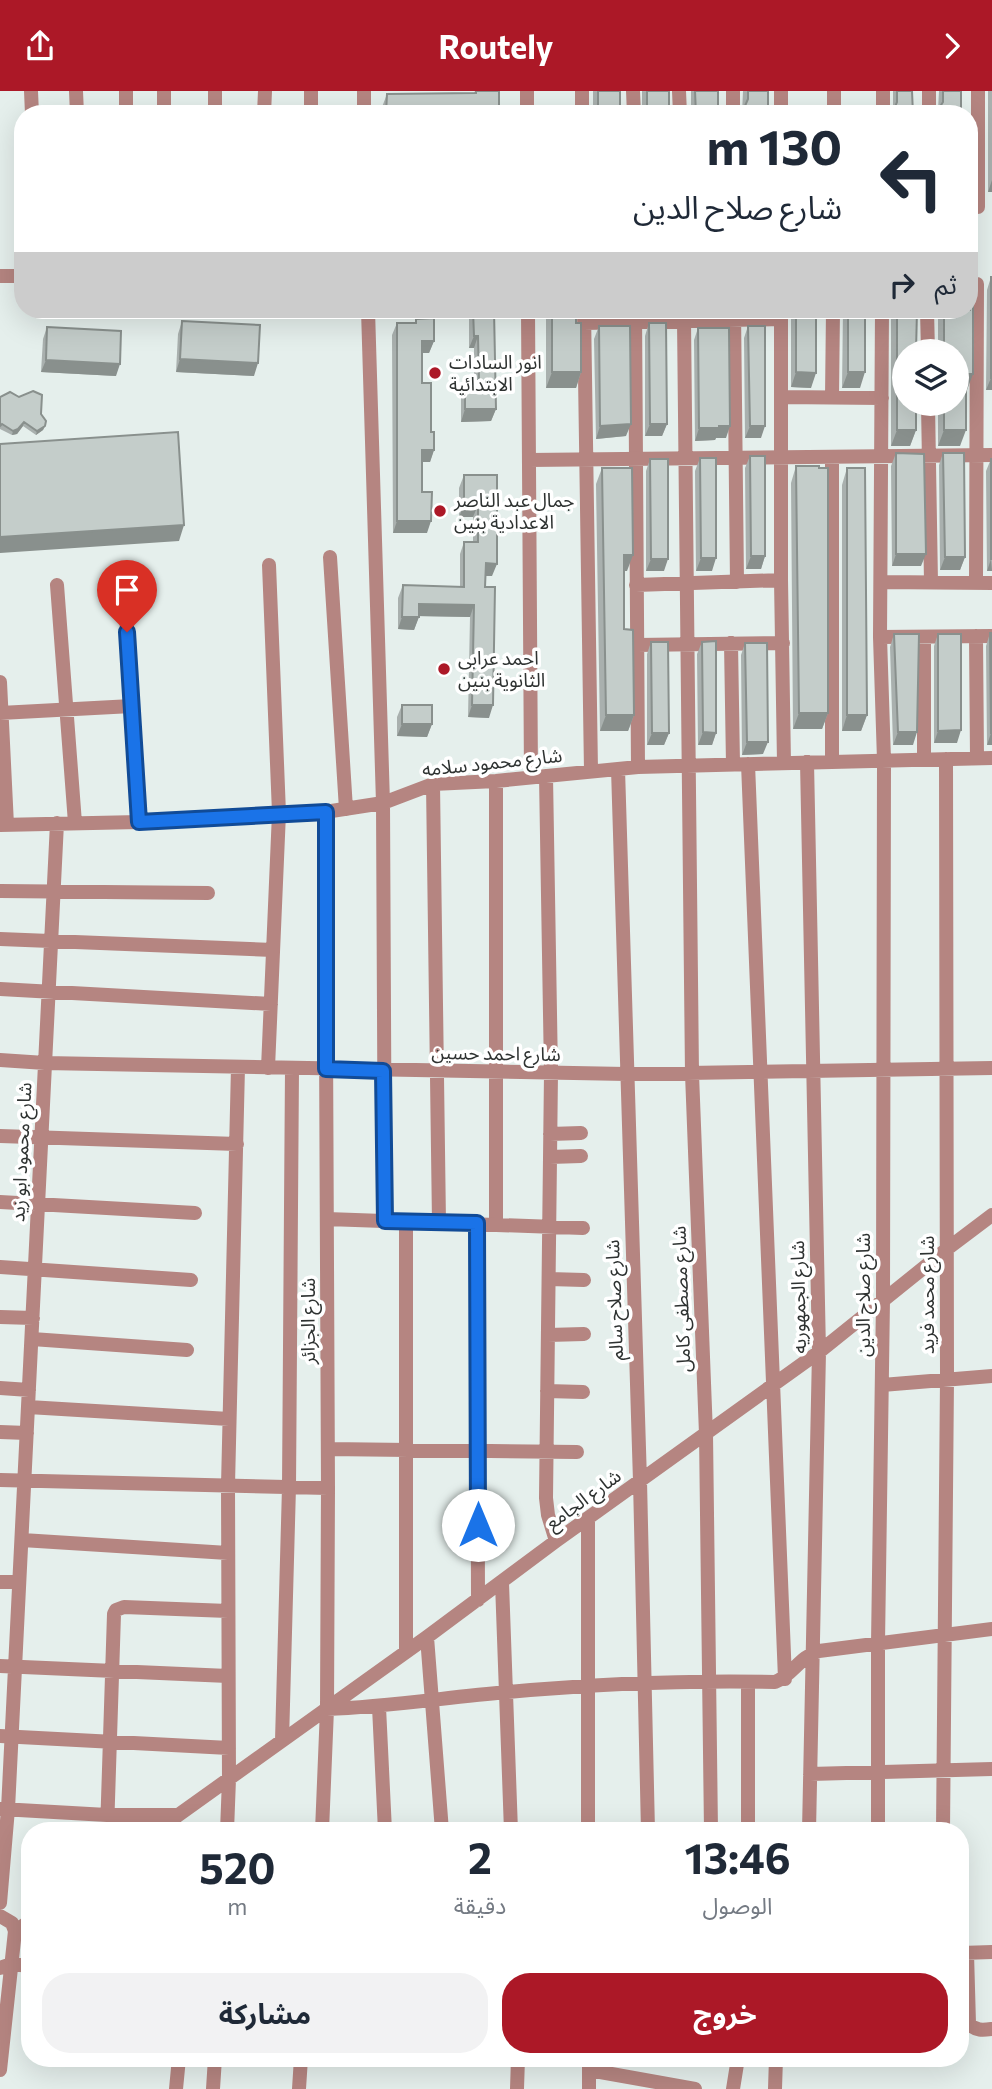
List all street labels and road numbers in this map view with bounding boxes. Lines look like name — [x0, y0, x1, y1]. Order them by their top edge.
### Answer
street label: شارع محمود سلامه — [421, 743, 564, 783]
street label: شارع احمد حسين — [431, 1040, 561, 1068]
street label: شارع محمود ابو زيد — [5, 1082, 39, 1223]
street label: شارع مصطفى كامل — [666, 1225, 698, 1373]
street label: شارع صلاح الدين — [851, 1233, 877, 1357]
street label: شارع محمد فريد — [915, 1236, 941, 1354]
street label: شارع صلاح سالم — [600, 1239, 631, 1361]
street label: شارع الجمهوريه — [785, 1240, 813, 1354]
street label: شارع الجزائر — [296, 1278, 322, 1365]
street label: شارع الجامع — [540, 1463, 627, 1537]

